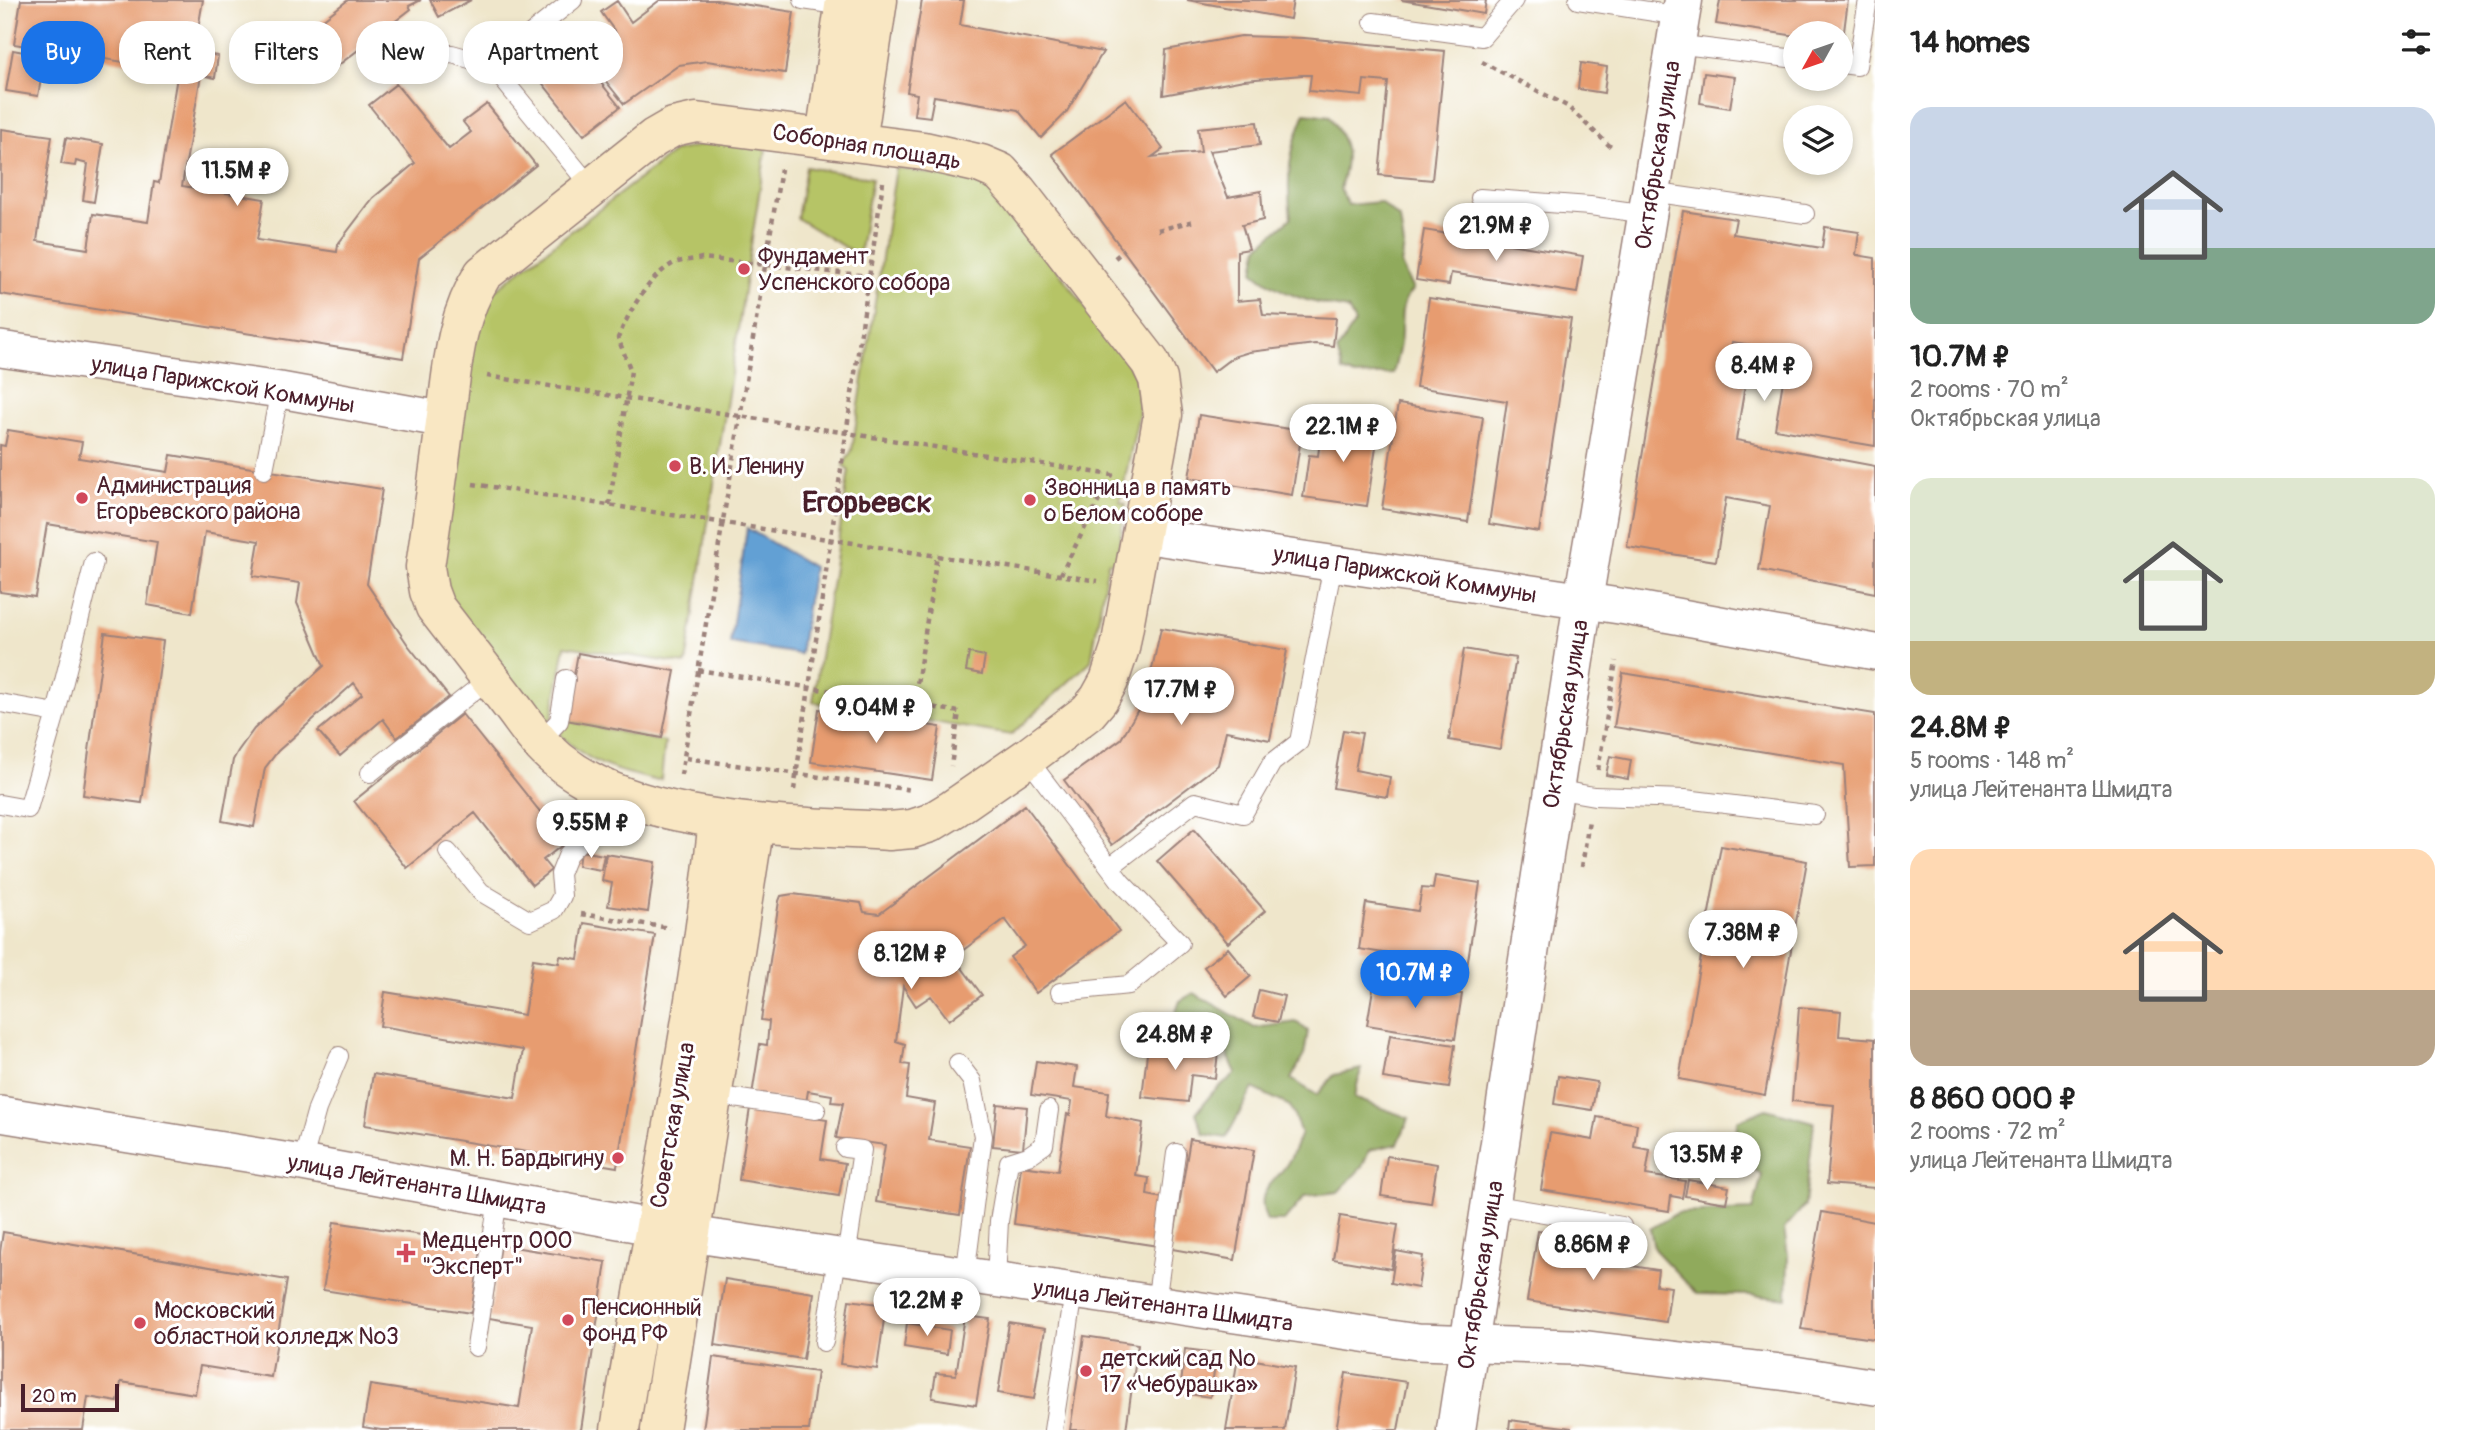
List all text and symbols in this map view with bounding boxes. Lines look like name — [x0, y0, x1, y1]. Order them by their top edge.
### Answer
chip: Buy — [21, 21, 105, 84]
chip: Rent — [119, 21, 215, 84]
chip: Filters — [229, 21, 342, 84]
chip: New — [356, 21, 449, 84]
chip: Apartment — [463, 21, 623, 84]
north arrow — [1783, 21, 1853, 91]
map controls — [1783, 21, 1853, 175]
icon: filters — [2397, 23, 2435, 61]
text: 14 homes — [1910, 24, 2030, 61]
street label: Октябрьская улица — [1628, 59, 1687, 252]
button: layers — [1783, 105, 1853, 175]
street label: Соборная площадь — [770, 117, 963, 176]
pin: 11.5M ₽ — [172, 148, 302, 208]
icon: home — [2110, 152, 2236, 278]
text: 11.5M ₽ — [202, 156, 272, 185]
pin: 21.9M ₽ — [1431, 204, 1561, 263]
text: 21.9M ₽ — [1459, 211, 1533, 240]
place label: Фундамент Успенского собора — [758, 242, 950, 297]
marker: Фундамент Успенского собора — [736, 261, 752, 277]
text: 10.7M ₽ — [1910, 338, 2011, 375]
pin: 8.4M ₽ — [1707, 344, 1821, 403]
street label: улица Парижской Коммуны — [88, 349, 357, 420]
text: 8.4M ₽ — [1731, 351, 1797, 380]
text: 2 rooms · 70 m² — [1910, 375, 2069, 404]
text: Октябрьская улица — [1910, 404, 2101, 433]
pin: 22.1M ₽ — [1278, 405, 1408, 464]
text: 22.1M ₽ — [1305, 412, 1381, 441]
place label: В. И. Ленину — [689, 452, 804, 481]
marker: В. И. Ленину — [667, 458, 683, 474]
place label: Администрация Егорьевского района — [96, 471, 300, 526]
place label: Звонница в память о Белом соборе — [1044, 473, 1232, 528]
district label: Егорьевск — [802, 484, 932, 521]
marker: Администрация Егорьевского района — [74, 490, 90, 506]
marker: Звонница в память о Белом соборе — [1022, 492, 1038, 508]
icon: home — [2110, 523, 2236, 649]
street label: улица Парижской Коммуны — [1270, 539, 1539, 610]
street label: Октябрьская улица — [1536, 618, 1595, 811]
pin: 17.7M ₽ — [1116, 668, 1246, 727]
text: 17.7M ₽ — [1144, 675, 1218, 704]
pin: 9.04M ₽ — [811, 686, 941, 745]
text: 9.04M ₽ — [835, 693, 917, 722]
text: 24.8M ₽ — [1910, 709, 2012, 746]
text: 5 rooms · 148 m² — [1910, 746, 2074, 775]
text: улица Лейтенанта Шмидта — [1910, 775, 2172, 804]
pin: 9.55M ₽ — [526, 800, 656, 860]
text: 9.55M ₽ — [552, 808, 630, 837]
icon: home — [2110, 894, 2236, 1020]
pin: 7.38M ₽ — [1678, 911, 1808, 970]
text: 7.38M ₽ — [1705, 918, 1781, 947]
pin: 8.12M ₽ — [846, 932, 976, 991]
text: 8.12M ₽ — [874, 939, 948, 968]
pin: 10.7M ₽ — [1350, 950, 1480, 1010]
text: 10.7M ₽ — [1376, 958, 1454, 987]
pin: 24.8M ₽ — [1110, 1012, 1240, 1072]
text: 24.8M ₽ — [1136, 1020, 1214, 1049]
street label: Советская улица — [644, 1040, 701, 1210]
text: 8 860 000 ₽ — [1910, 1080, 2077, 1117]
text: 2 rooms · 72 m² — [1910, 1117, 2066, 1146]
pin: 13.5M ₽ — [1642, 1132, 1772, 1192]
text: 13.5M ₽ — [1670, 1140, 1744, 1169]
place label: М. Н. Бардыгину — [450, 1144, 604, 1173]
text: улица Лейтенанта Шмидта — [1910, 1146, 2172, 1175]
street label: улица Лейтенанта Шмидта — [284, 1147, 549, 1222]
marker: М. Н. Бардыгину — [610, 1150, 626, 1166]
street label: Октябрьская улица — [1451, 1179, 1510, 1372]
pin: 8.86M ₽ — [1528, 1222, 1658, 1282]
place label: Медцентр ООО "Эксперт" — [422, 1226, 572, 1281]
text: 8.86M ₽ — [1555, 1230, 1631, 1259]
marker: Медцентр ООО "Эксперт" — [396, 1243, 416, 1263]
street label: улица Лейтенанта Шмидта — [1030, 1273, 1295, 1338]
pin: 12.2M ₽ — [862, 1278, 992, 1338]
text: 12.2M ₽ — [889, 1286, 965, 1315]
place label: Пенсионный фонд РФ — [582, 1293, 702, 1348]
place label: Московский областной колледж №3 — [154, 1296, 399, 1351]
marker: Пенсионный фонд РФ — [560, 1312, 576, 1328]
marker: Московский областной колледж №3 — [132, 1315, 148, 1331]
place label: детский сад № 17 «Чебурашка» — [1100, 1344, 1258, 1399]
marker: детский сад № 17 «Чебурашка» — [1078, 1363, 1094, 1379]
scale bar — [21, 1381, 119, 1413]
text: 20 m — [32, 1384, 77, 1408]

